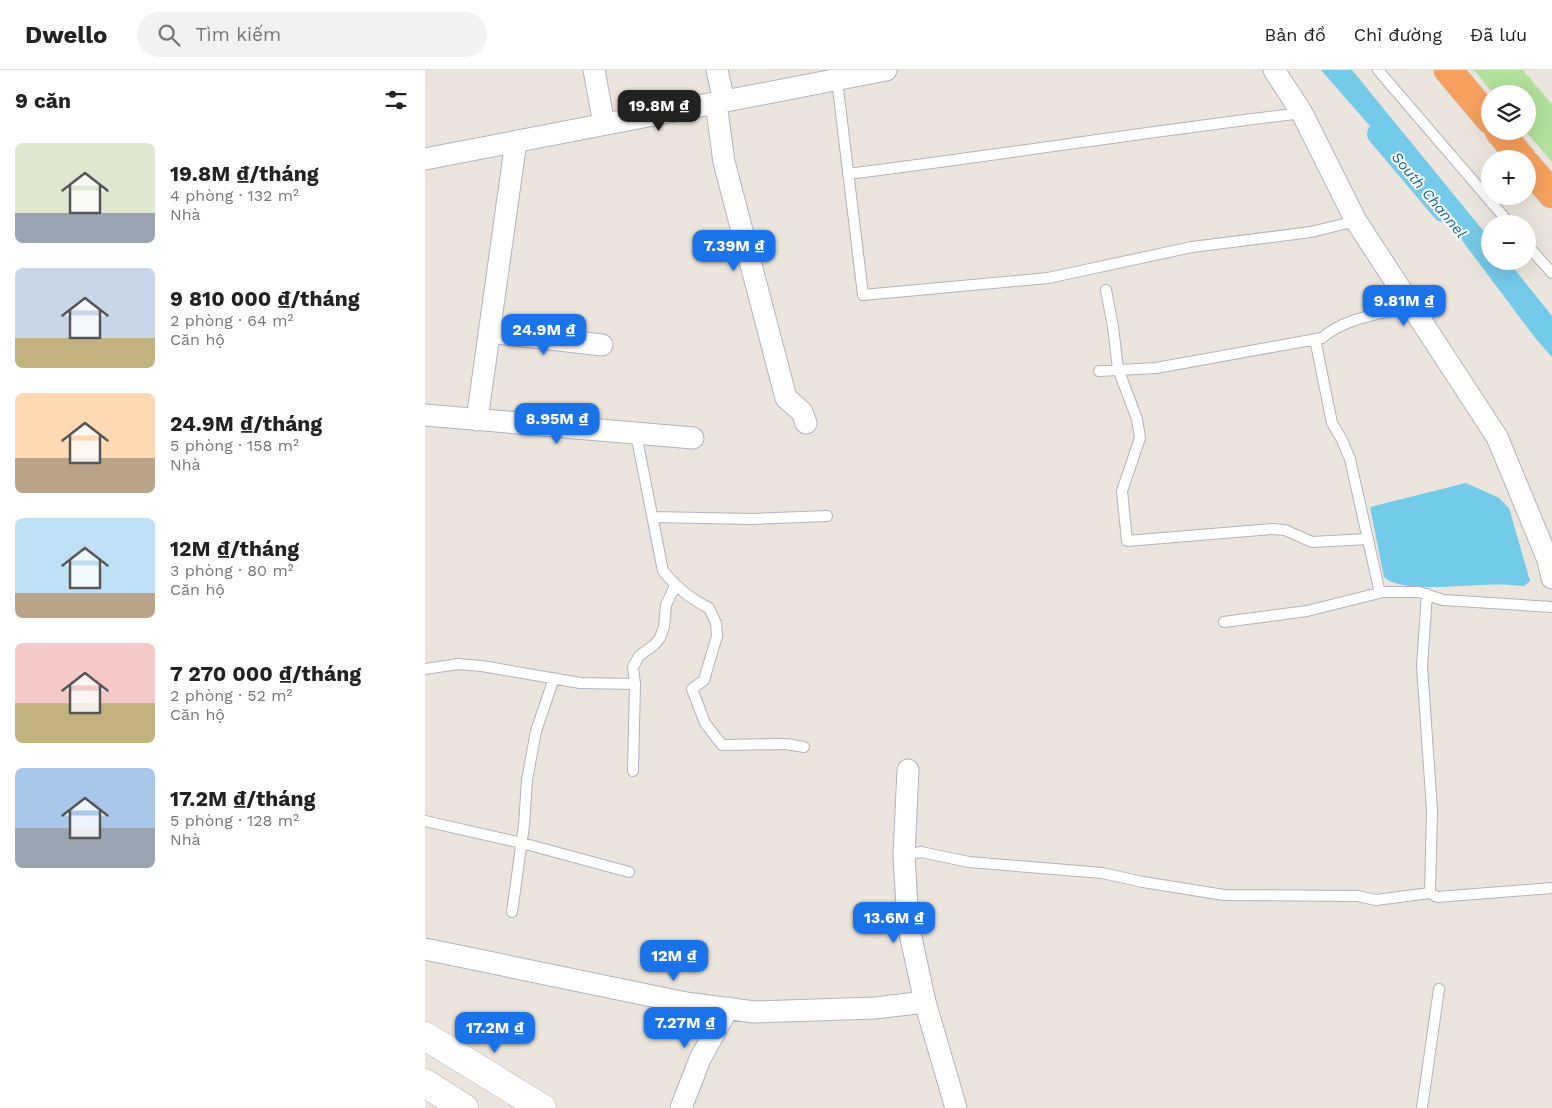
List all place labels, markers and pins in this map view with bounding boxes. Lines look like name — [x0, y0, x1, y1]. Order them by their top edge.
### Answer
pin: 19.8M ₫ — [613, 90, 705, 132]
pin: 7.39M ₫ — [688, 230, 780, 272]
pin: 9.81M ₫ — [1358, 284, 1450, 327]
pin: 24.9M ₫ — [498, 314, 590, 356]
pin: 8.95M ₫ — [511, 402, 603, 445]
pin: 13.6M ₫ — [848, 902, 940, 944]
pin: 12M ₫ — [639, 940, 709, 982]
pin: 7.27M ₫ — [639, 1006, 731, 1049]
pin: 17.2M ₫ — [449, 1012, 541, 1054]

